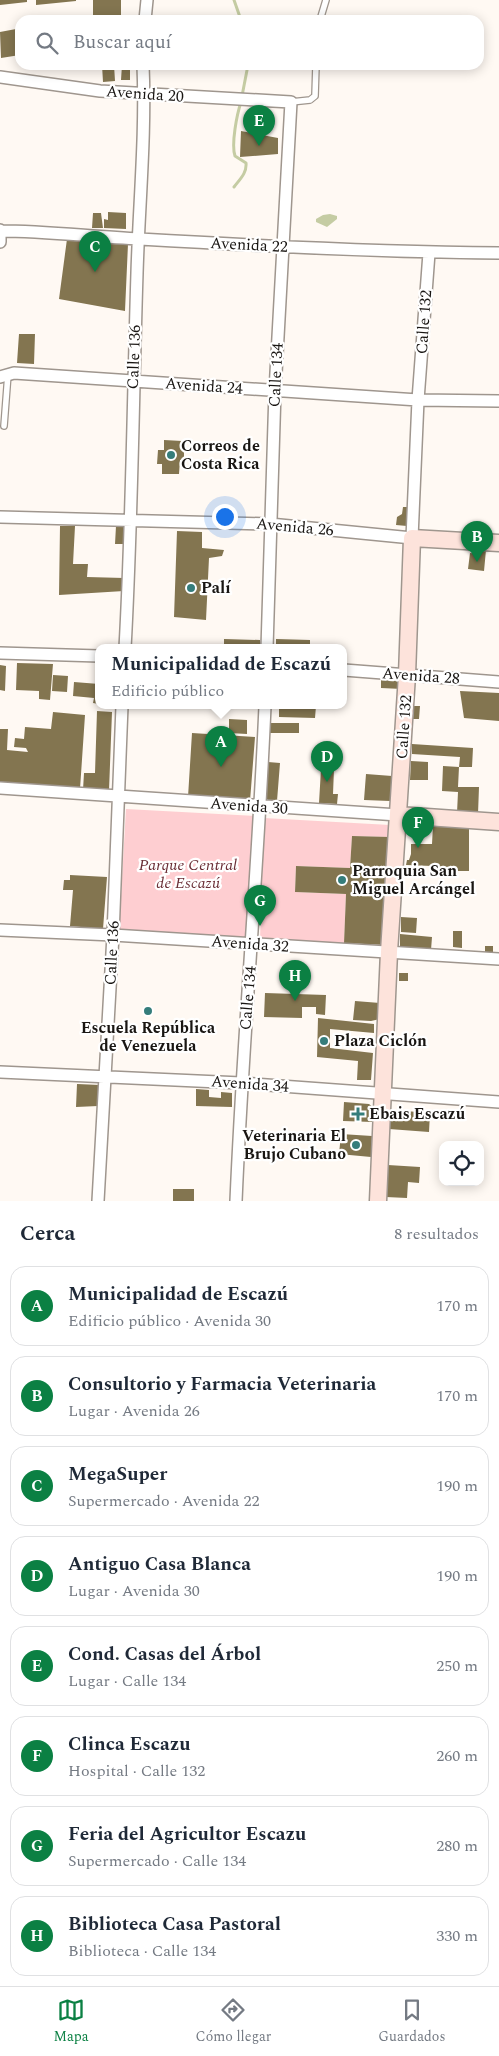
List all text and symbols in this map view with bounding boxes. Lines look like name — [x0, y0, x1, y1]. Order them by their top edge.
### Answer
search box — [15, 15, 484, 70]
text: Buscar aquí — [73, 28, 172, 57]
icon: search — [33, 29, 61, 57]
street label: Avenida 20 — [105, 79, 185, 109]
pin: E — [243, 105, 275, 146]
pin: C — [79, 231, 111, 272]
street label: Avenida 22 — [210, 231, 288, 259]
street label: Calle 132 — [410, 289, 438, 355]
street label: Calle 136 — [121, 324, 147, 390]
street label: Calle 134 — [262, 342, 290, 408]
street label: Avenida 24 — [164, 371, 244, 401]
place label: Correos de Costa Rica — [181, 434, 260, 476]
marker: Correos de Costa Rica — [165, 449, 177, 461]
your location — [212, 504, 238, 530]
street label: Avenida 26 — [255, 512, 335, 542]
pin: B — [461, 521, 493, 562]
place label: Palí — [201, 576, 231, 600]
marker: Palí — [185, 582, 197, 594]
popup — [95, 644, 347, 709]
text: Municipalidad de Escazú — [111, 650, 331, 679]
street label: Avenida 28 — [381, 661, 461, 691]
text: Edificio público — [111, 679, 224, 703]
street label: Calle 132 — [390, 694, 418, 760]
pin: A — [205, 726, 237, 767]
pin: D — [311, 741, 343, 782]
street label: Avenida 30 — [209, 791, 289, 821]
pin: F — [402, 807, 434, 848]
park label: Parque Central de Escazú — [139, 853, 237, 895]
place label: Parroquia San Miguel Arcángel — [352, 859, 475, 901]
marker: Parroquia San Miguel Arcángel — [336, 874, 348, 886]
pin: G — [244, 885, 276, 926]
street label: Calle 136 — [98, 920, 126, 986]
street label: Avenida 32 — [210, 929, 290, 959]
pin: H — [279, 960, 311, 1001]
street label: Calle 134 — [233, 965, 263, 1031]
marker: Escuela República de Venezuela — [142, 1005, 154, 1017]
place label: Escuela República de Venezuela — [81, 1016, 216, 1058]
place label: Plaza Ciclón — [334, 1029, 427, 1053]
marker: Plaza Ciclón — [318, 1035, 330, 1047]
street label: Avenida 34 — [210, 1069, 290, 1099]
place label: Ebais Escazú — [369, 1102, 466, 1126]
marker: Ebais Escazú — [351, 1107, 365, 1121]
place label: Veterinaria El Brujo Cubano — [242, 1124, 346, 1166]
marker: Veterinaria El Brujo Cubano — [350, 1139, 362, 1151]
map controls — [439, 1141, 484, 1186]
button: locate — [439, 1141, 484, 1186]
text: Cerca — [20, 1218, 75, 1250]
text: 8 resultados — [394, 1222, 479, 1246]
text: Municipalidad de Escazú — [68, 1280, 288, 1309]
text: A — [31, 1294, 43, 1318]
text: 170 m — [436, 1294, 478, 1318]
text: Edificio público · Avenida 30 — [68, 1309, 271, 1333]
text: Consultorio y Farmacia Veterinaria — [68, 1370, 376, 1399]
text: B — [31, 1384, 43, 1408]
text: 170 m — [436, 1384, 478, 1408]
text: Lugar · Avenida 26 — [68, 1399, 200, 1423]
text: MegaSuper — [68, 1460, 167, 1489]
text: C — [31, 1474, 43, 1498]
text: 190 m — [436, 1474, 478, 1498]
text: Supermercado · Avenida 22 — [68, 1489, 259, 1513]
text: Antiguo Casa Blanca — [68, 1550, 251, 1579]
text: D — [31, 1564, 43, 1588]
text: 190 m — [436, 1564, 478, 1588]
text: Lugar · Avenida 30 — [68, 1579, 200, 1603]
text: Cond. Casas del Árbol — [68, 1640, 261, 1669]
text: E — [32, 1654, 42, 1678]
text: 250 m — [436, 1654, 478, 1678]
text: Lugar · Calle 134 — [68, 1669, 186, 1693]
text: Clinca Escazu — [68, 1730, 190, 1759]
text: F — [32, 1744, 42, 1768]
text: 260 m — [436, 1744, 478, 1768]
text: Hospital · Calle 132 — [68, 1759, 205, 1783]
text: Feria del Agricultor Escazu — [68, 1820, 306, 1849]
text: G — [31, 1834, 43, 1858]
text: 280 m — [436, 1834, 478, 1858]
text: Supermercado · Calle 134 — [68, 1849, 246, 1873]
text: Biblioteca Casa Pastoral — [68, 1910, 281, 1939]
text: H — [30, 1924, 44, 1948]
text: 330 m — [436, 1924, 478, 1948]
text: Biblioteca · Calle 134 — [68, 1939, 216, 1963]
tab: Mapa — [53, 1996, 89, 2047]
tab: Cómo llegar — [196, 1996, 271, 2047]
tab: Guardados — [378, 1996, 445, 2047]

